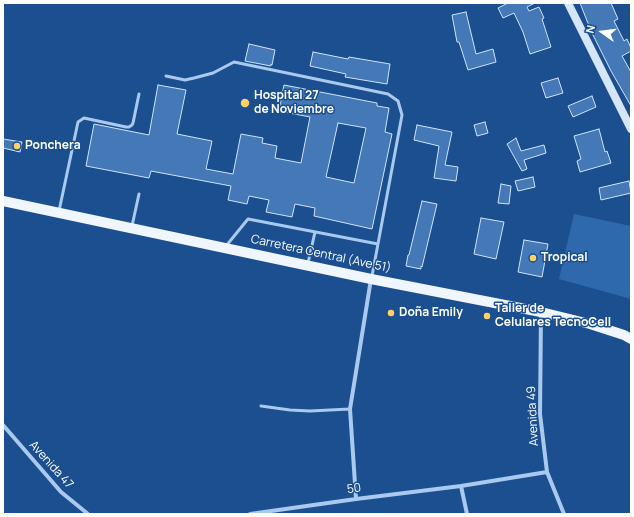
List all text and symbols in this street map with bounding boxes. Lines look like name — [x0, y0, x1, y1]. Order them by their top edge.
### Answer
north arrow — [582, 12, 622, 52]
text: N — [582, 23, 598, 35]
place label: Hospital 27 de Noviembre — [254, 89, 334, 117]
marker: Hospital 27 de Noviembre — [239, 97, 251, 109]
place label: Ponchera — [25, 139, 81, 153]
marker: Ponchera — [12, 141, 22, 151]
street label: Carretera Central (Ave 51) — [250, 232, 392, 276]
place label: Tropical — [541, 251, 588, 265]
marker: Tropical — [528, 253, 538, 263]
place label: Taller de Celulares TecnoCell — [495, 302, 611, 330]
place label: Doña Emily — [399, 306, 463, 320]
marker: Doña Emily — [386, 308, 396, 318]
marker: Taller de Celulares TecnoCell — [482, 311, 492, 321]
street label: Avenida 49 — [524, 386, 542, 446]
street label: Avenida 47 — [26, 438, 76, 492]
street label: 50 — [346, 481, 362, 497]

